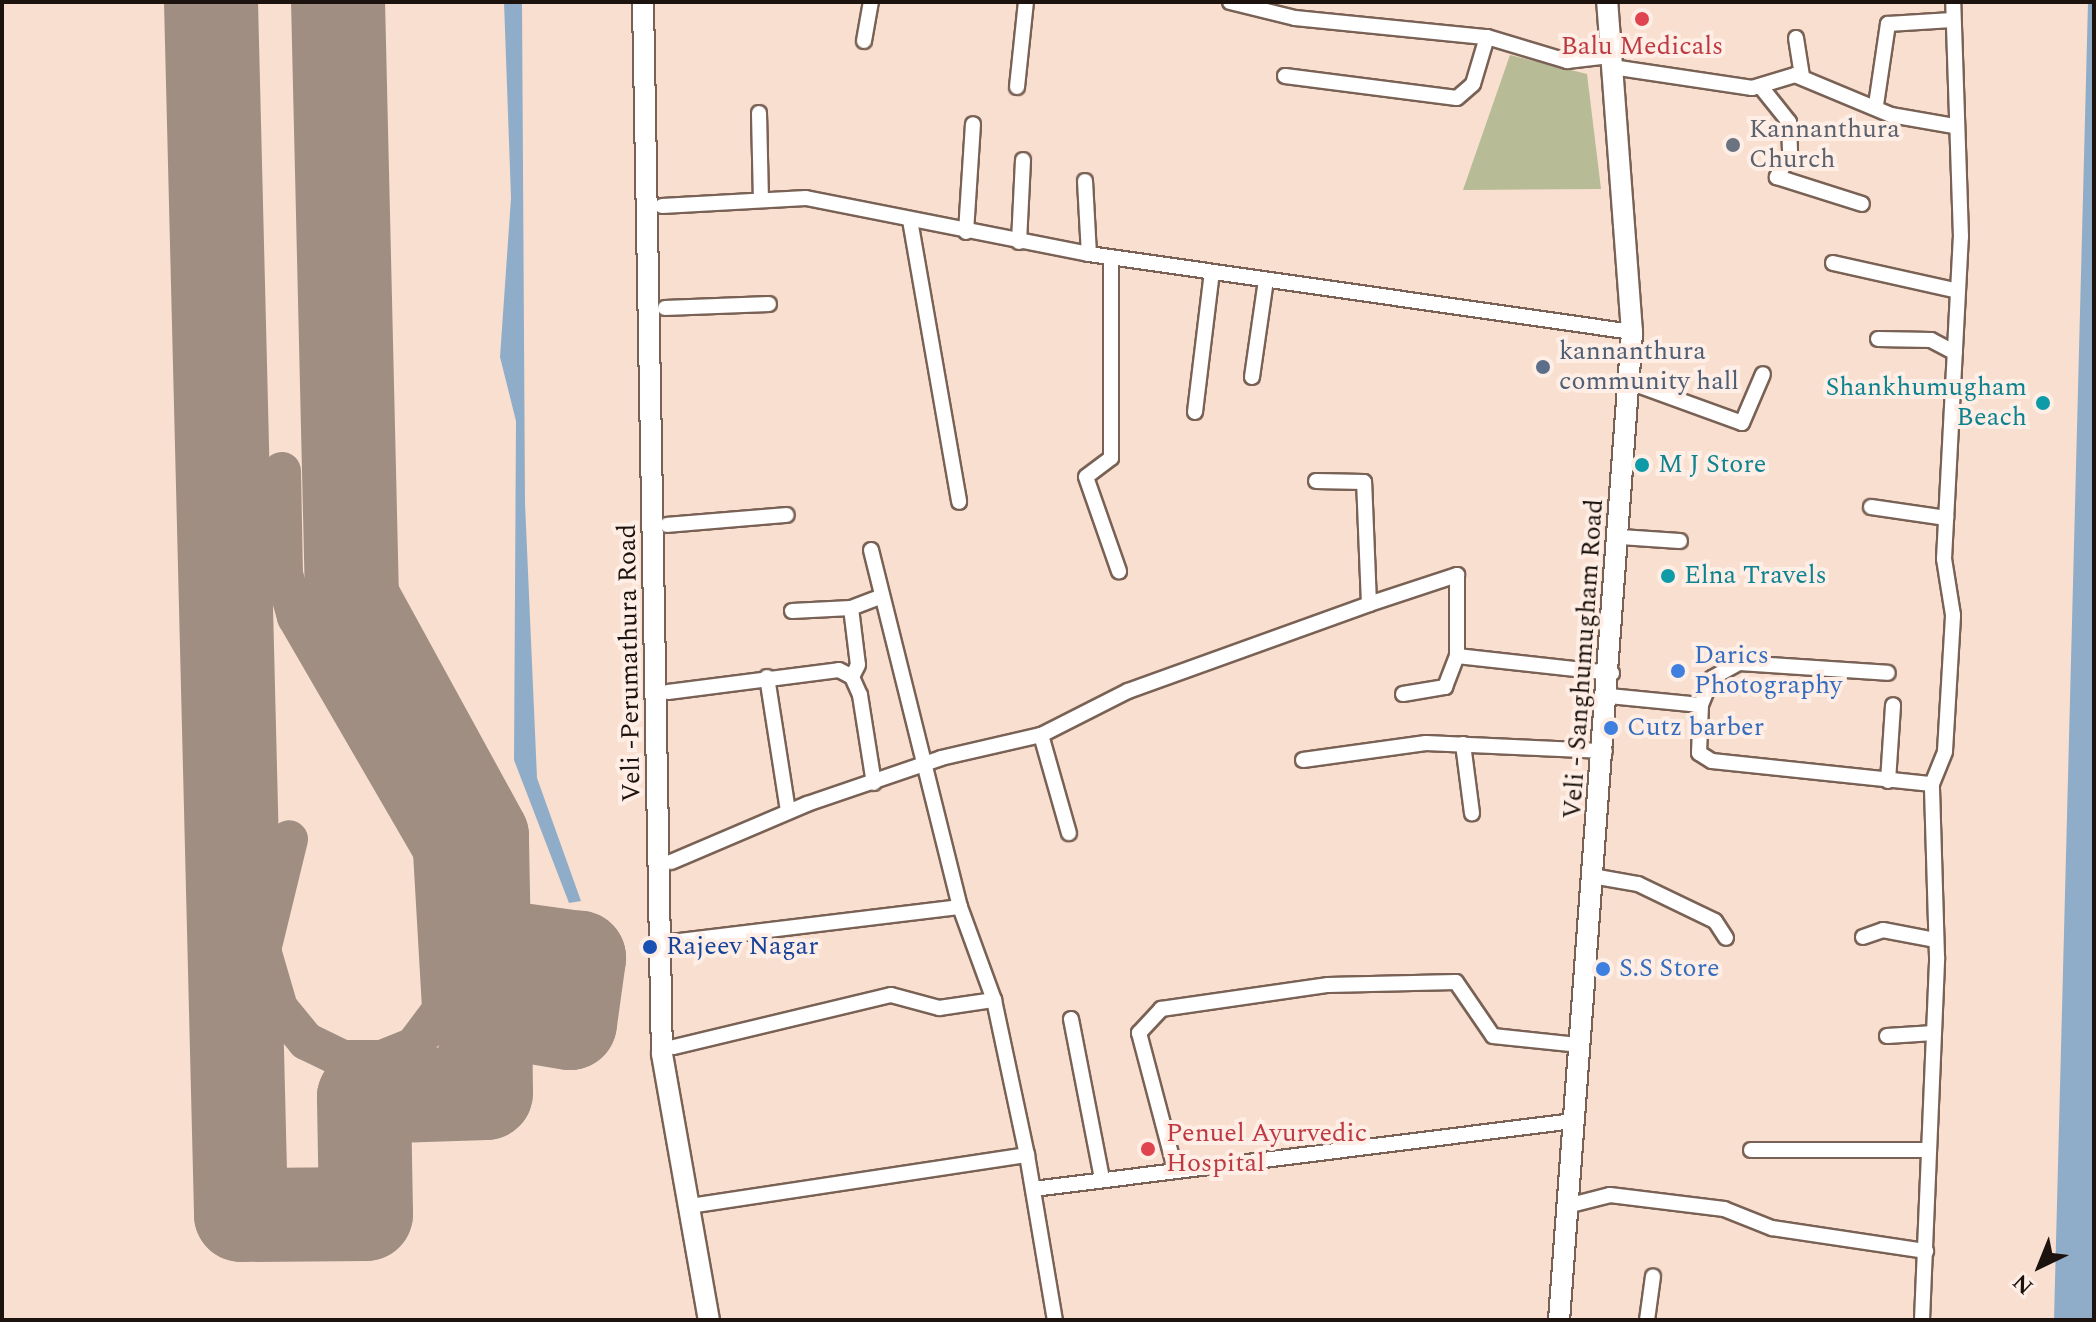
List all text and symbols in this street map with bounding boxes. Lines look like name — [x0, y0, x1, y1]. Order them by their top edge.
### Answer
marker: Balu Medicals — [1633, 10, 1651, 28]
place label: Balu Medicals — [1561, 31, 1723, 63]
place label: Kannanthura Church — [1749, 114, 1900, 176]
marker: Kannanthura Church — [1724, 136, 1742, 154]
place label: kannanthura community hall — [1559, 336, 1739, 398]
marker: kannanthura community hall — [1534, 358, 1552, 376]
place label: Shankhumugham Beach — [1825, 372, 2027, 434]
marker: Shankhumugham Beach — [2034, 394, 2052, 412]
place label: M J Store — [1658, 449, 1766, 481]
marker: M J Store — [1633, 456, 1651, 474]
street label: Veli - Sanghumugham Road — [1557, 498, 1611, 820]
street label: Veli -Perumathura Road — [612, 524, 648, 802]
place label: Elna Travels — [1684, 560, 1827, 592]
marker: Elna Travels — [1659, 567, 1677, 585]
place label: Darics Photography — [1694, 640, 1842, 702]
marker: Darics Photography — [1669, 662, 1687, 680]
place label: Cutz barber — [1627, 712, 1764, 744]
marker: Cutz barber — [1602, 719, 1620, 737]
place label: Rajeev Nagar — [666, 931, 819, 963]
marker: Rajeev Nagar — [641, 938, 659, 956]
place label: S.S Store — [1619, 953, 1720, 985]
marker: S.S Store — [1594, 960, 1612, 978]
place label: Penuel Ayurvedic Hospital — [1166, 1118, 1367, 1180]
marker: Penuel Ayurvedic Hospital — [1137, 1138, 1159, 1160]
north arrow — [2000, 1226, 2080, 1306]
text: N — [2005, 1266, 2041, 1302]

